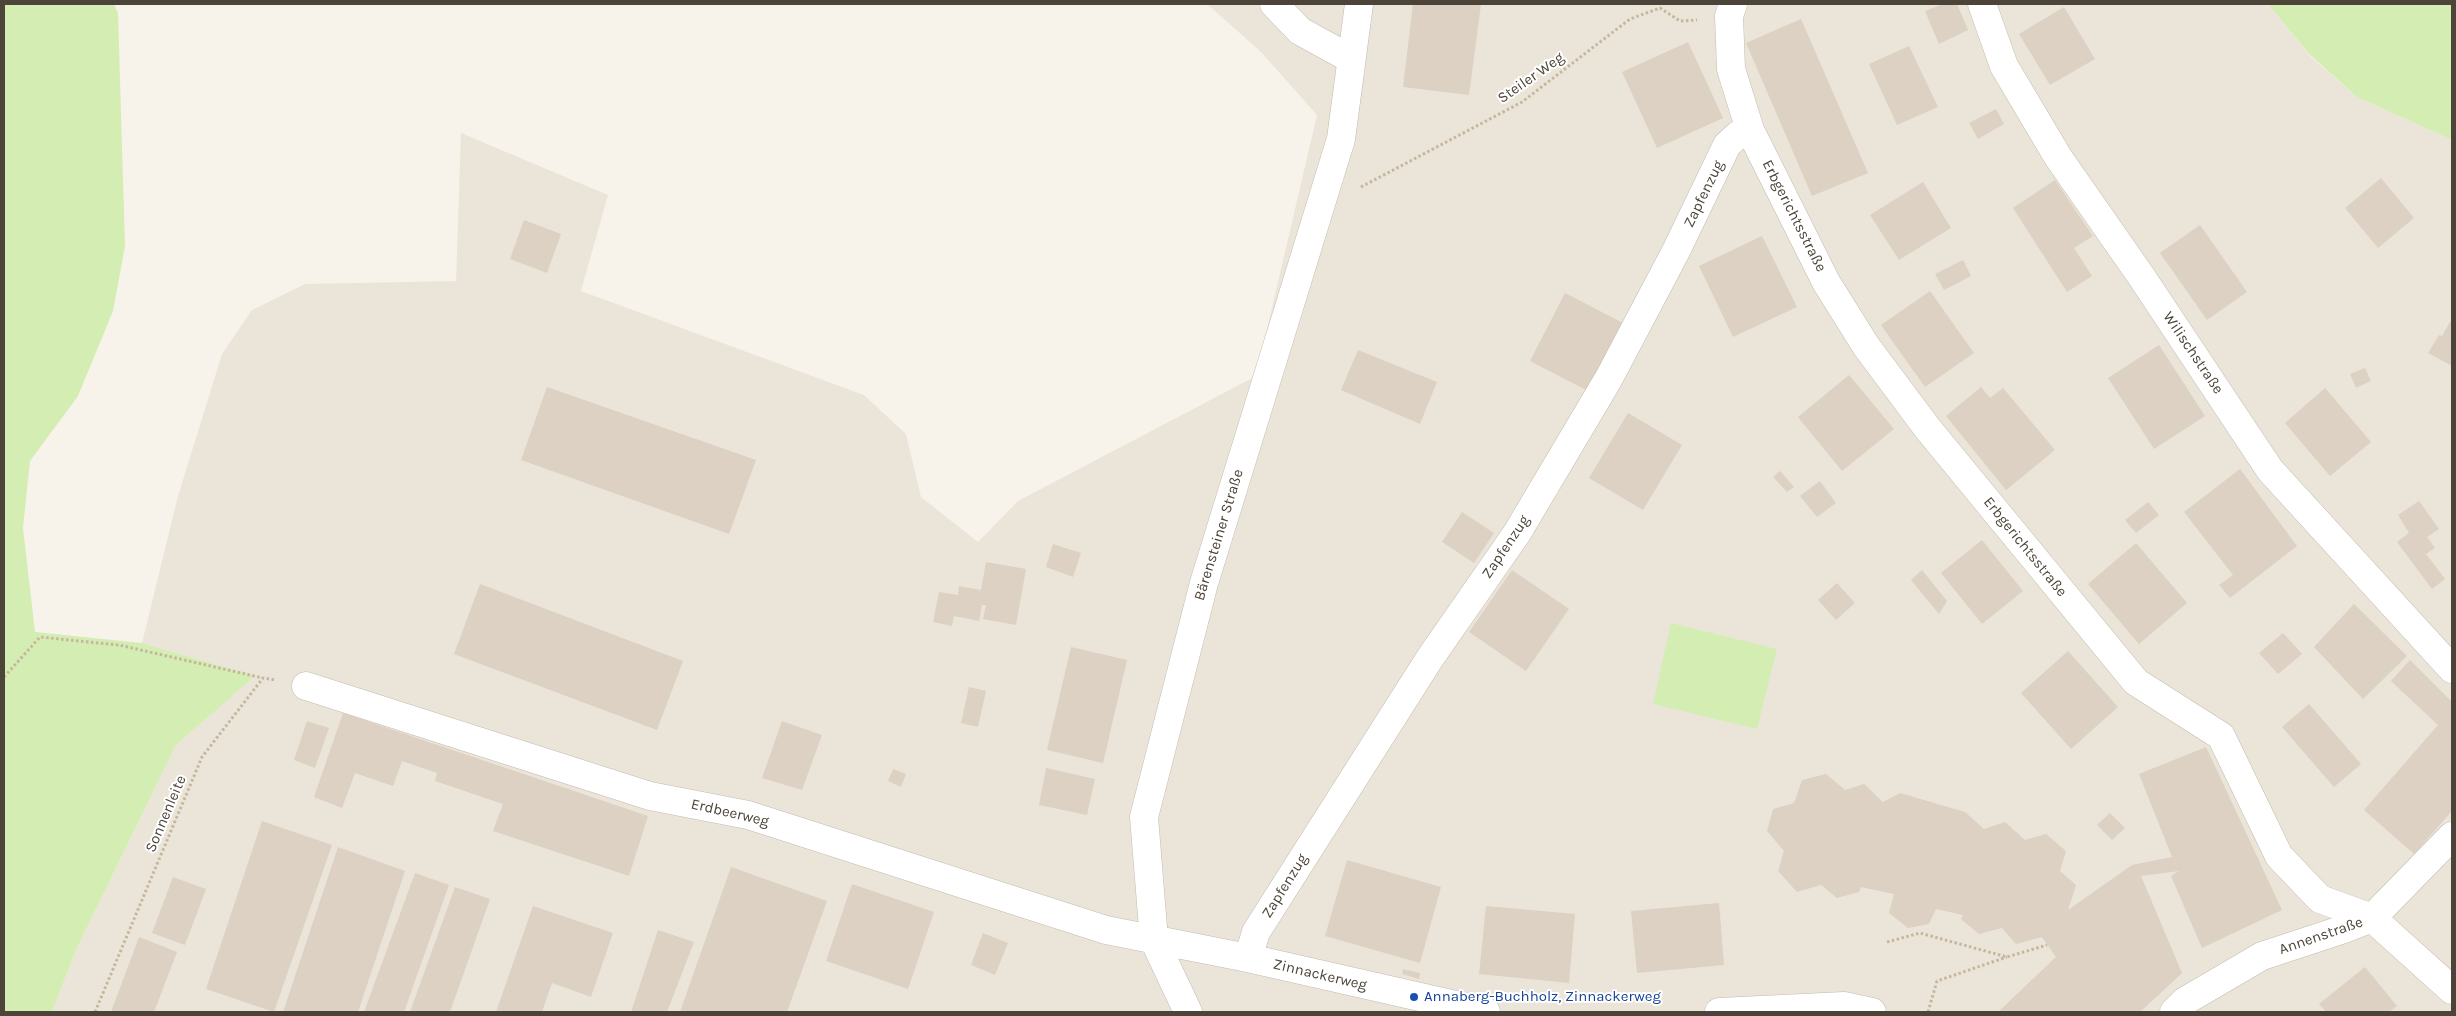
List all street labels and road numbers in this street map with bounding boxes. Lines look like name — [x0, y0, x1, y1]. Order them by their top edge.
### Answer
street label: Steiler Weg — [1494, 49, 1568, 107]
street label: Zapfenzug — [1680, 157, 1728, 231]
street label: Erbgerichtsstraße — [1758, 157, 1830, 275]
street label: Wilischstraße — [2159, 308, 2227, 398]
street label: Bärensteiner Straße — [1190, 467, 1248, 603]
street label: Erbgerichtsstraße — [1979, 493, 2071, 601]
street label: Zapfenzug — [1478, 512, 1534, 582]
street label: Sonnenleite — [142, 773, 190, 855]
street label: Erdbeerweg — [689, 795, 771, 831]
street label: Zapfenzug — [1258, 851, 1312, 921]
street label: Annenstraße — [2277, 913, 2365, 959]
street label: Zinnackerweg — [1271, 955, 1369, 995]

